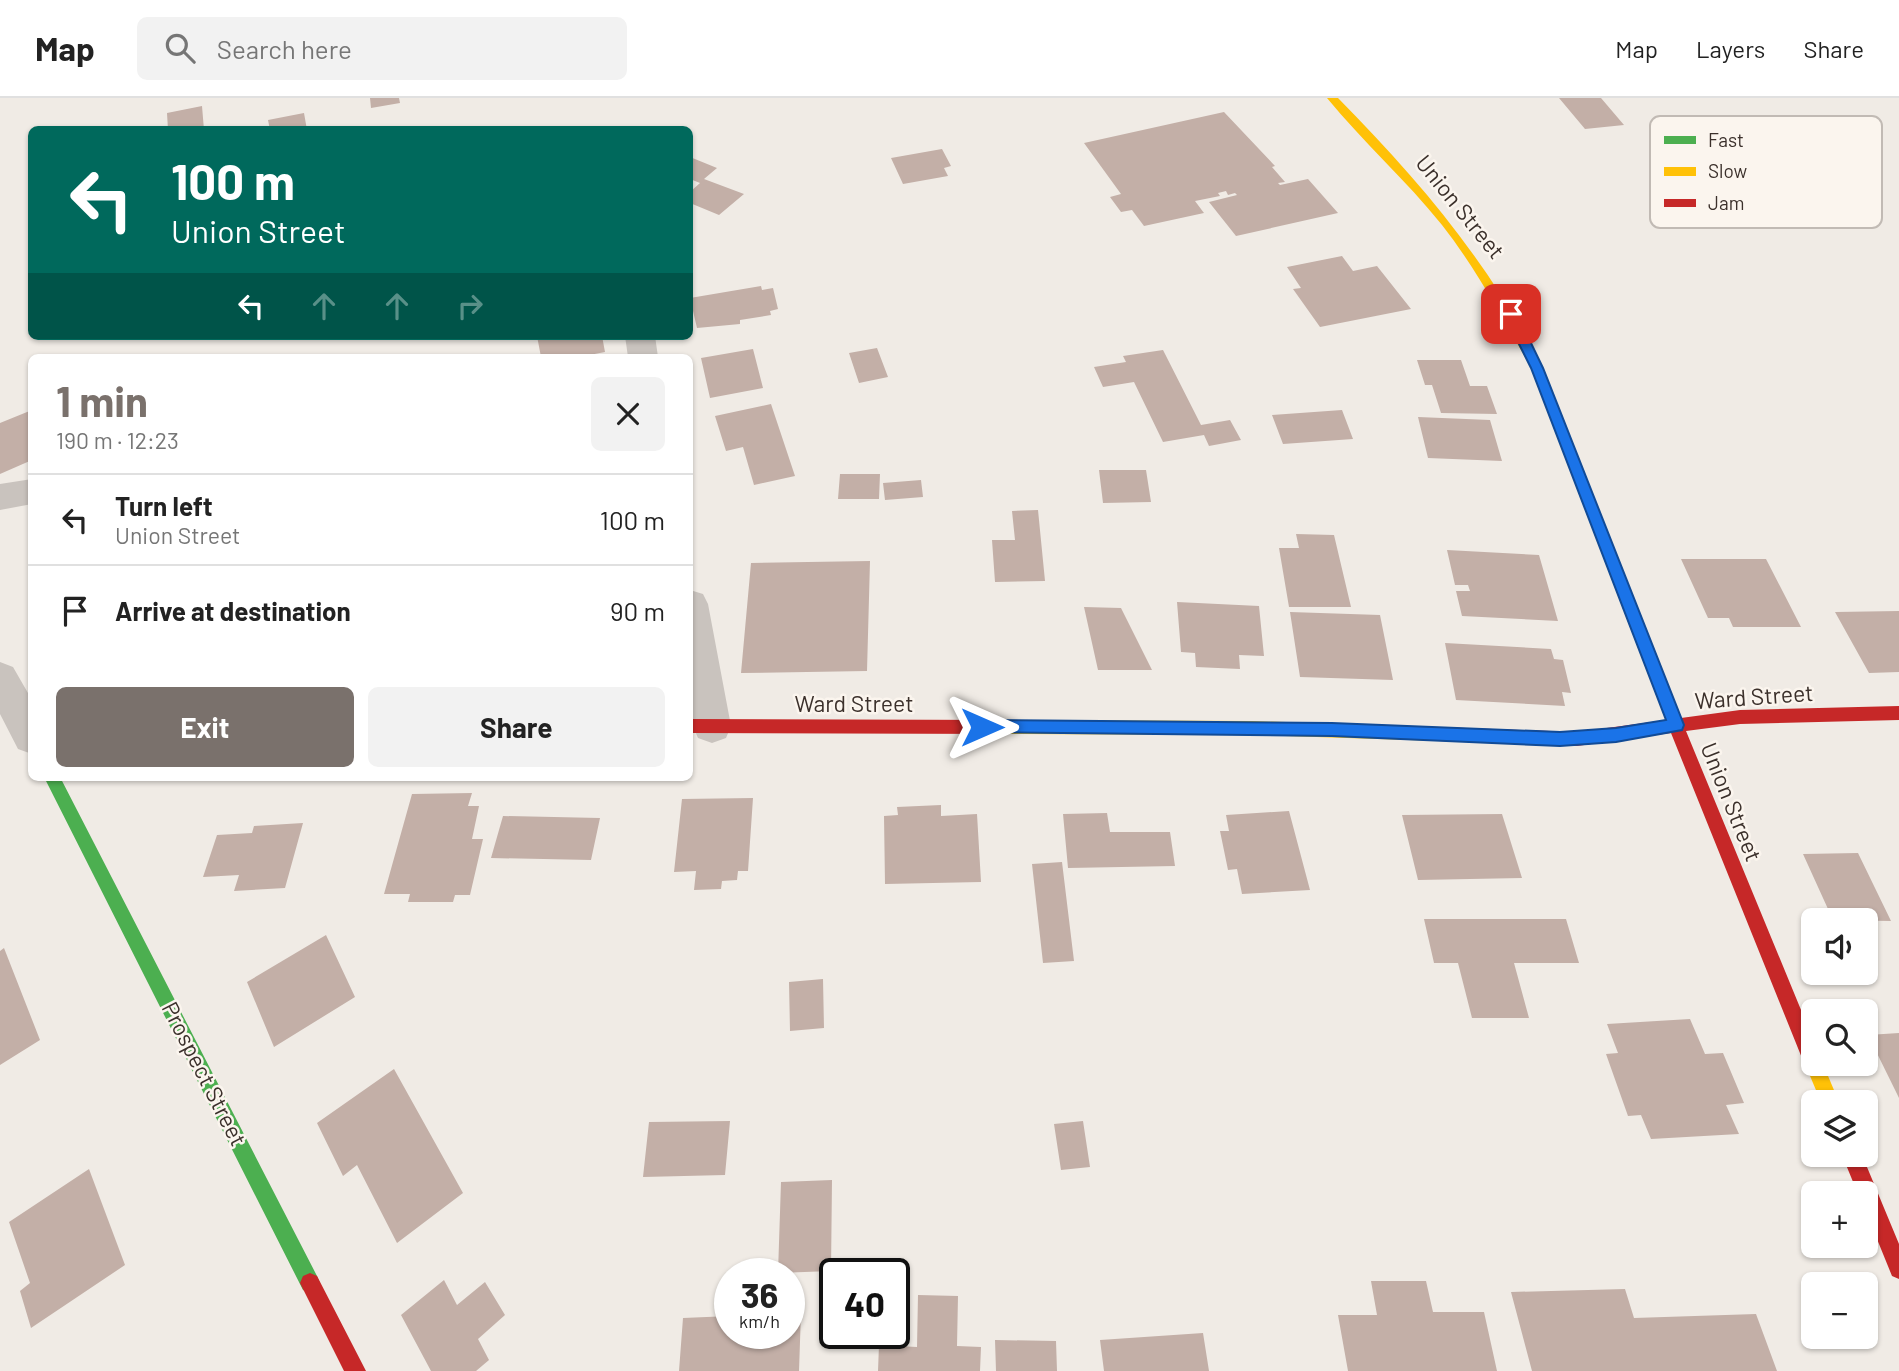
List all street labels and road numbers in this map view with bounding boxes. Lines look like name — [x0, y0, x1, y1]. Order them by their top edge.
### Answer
street label: Union Street — [1410, 149, 1511, 264]
street label: Ward Street — [1694, 678, 1814, 714]
street label: Ward Street — [794, 689, 914, 717]
street label: Union Street — [1695, 738, 1768, 865]
street label: Prospect Street — [157, 997, 253, 1150]

